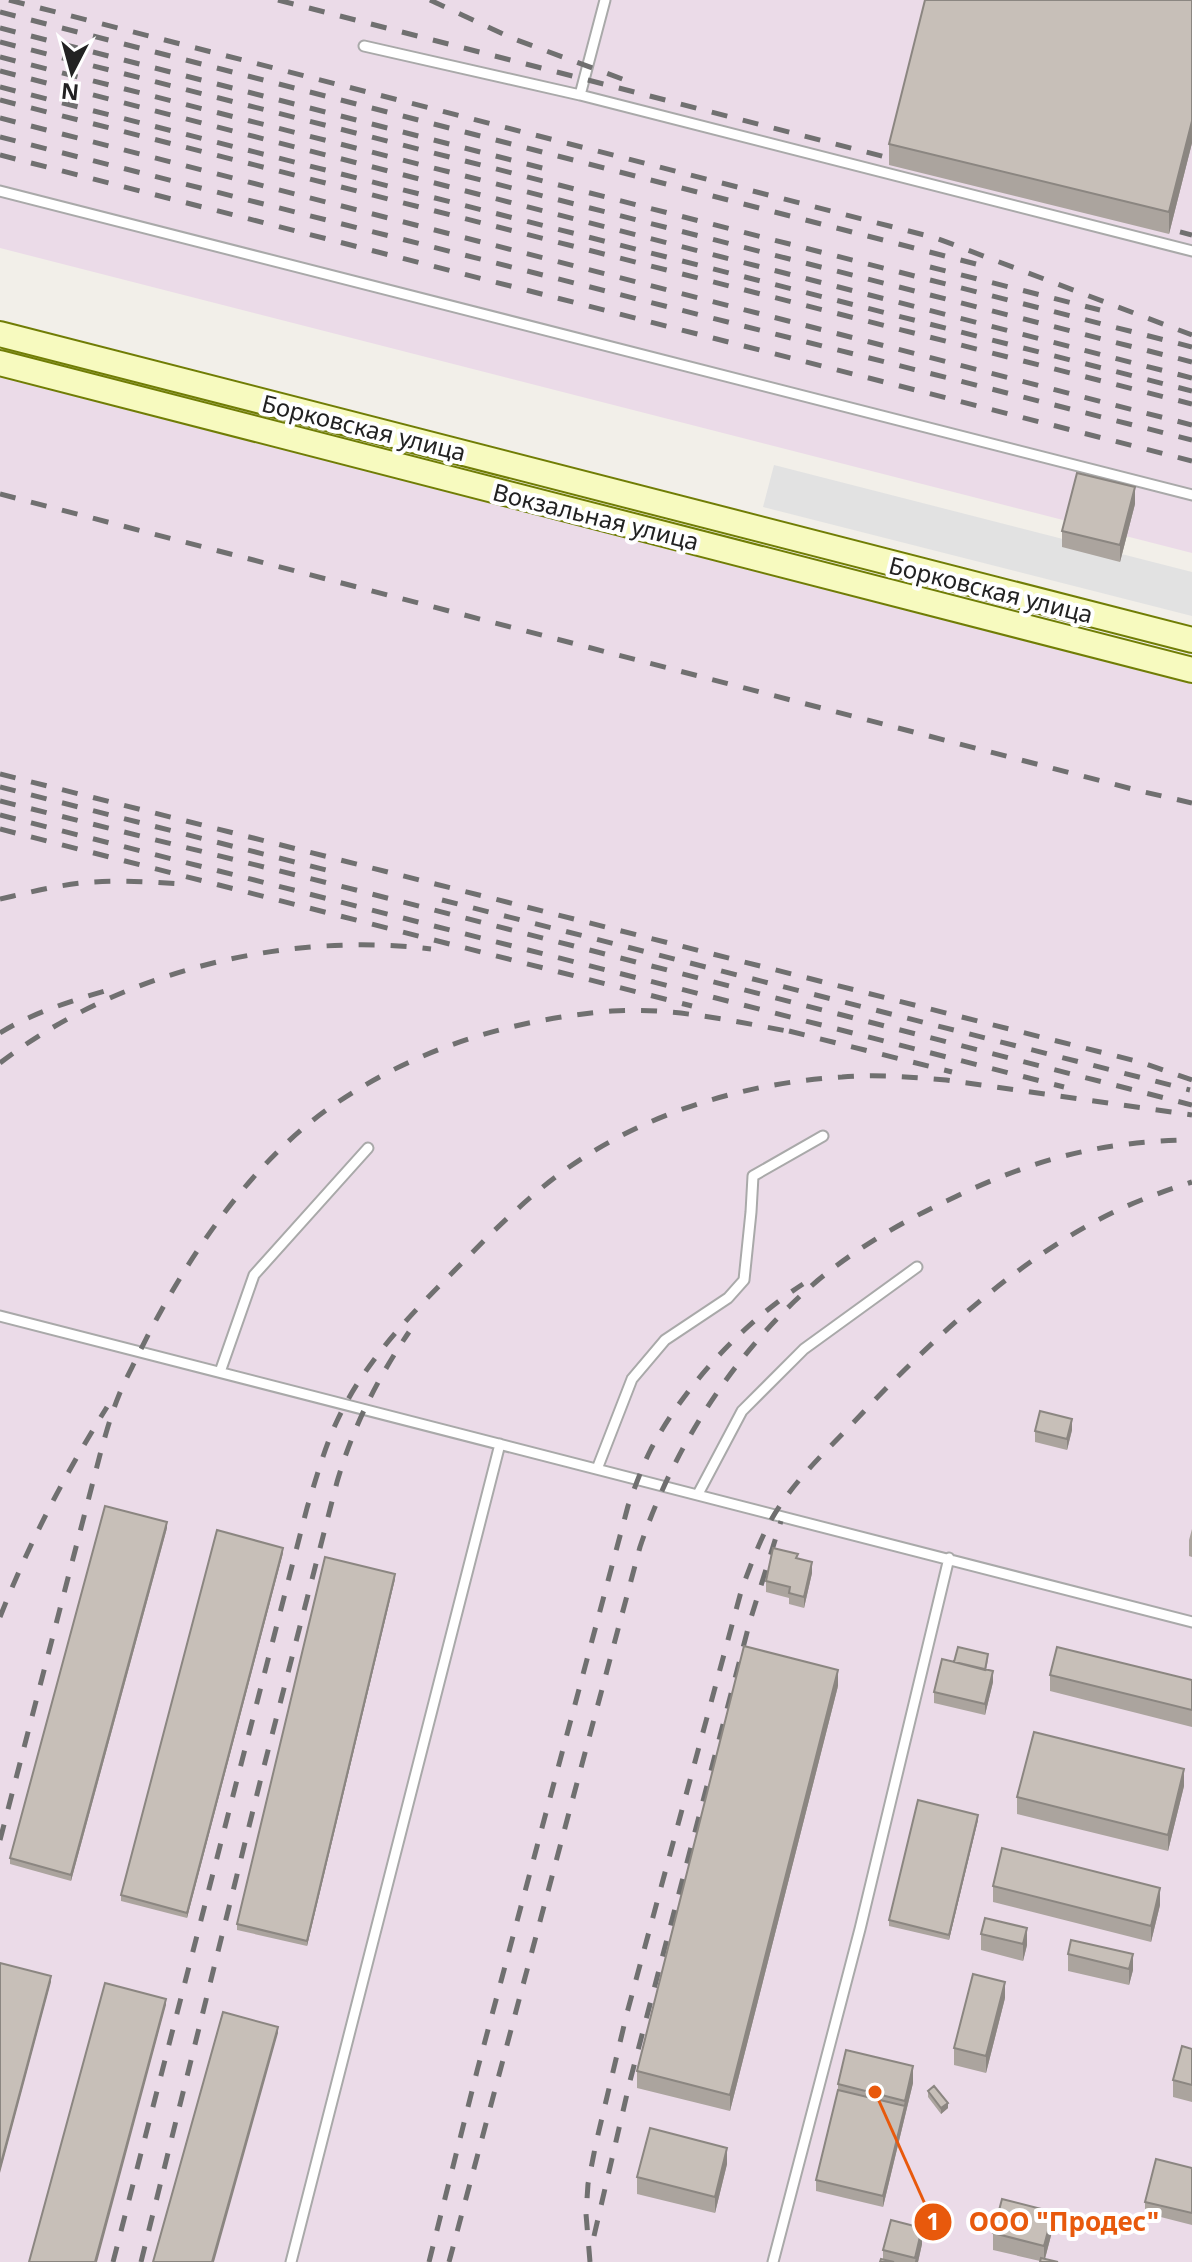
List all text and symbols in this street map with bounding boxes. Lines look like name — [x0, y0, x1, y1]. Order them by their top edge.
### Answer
north arrow — [32, 32, 112, 112]
text: N — [59, 77, 80, 109]
street label: Борковская улица — [259, 386, 469, 468]
street label: Вокзальная улица — [490, 474, 702, 558]
street label: Борковская улица — [886, 548, 1096, 630]
callout: ООО "Продес" — [913, 2197, 1175, 2247]
text: ООО "Продес" — [969, 2203, 1159, 2239]
text: 1 — [926, 2204, 940, 2237]

